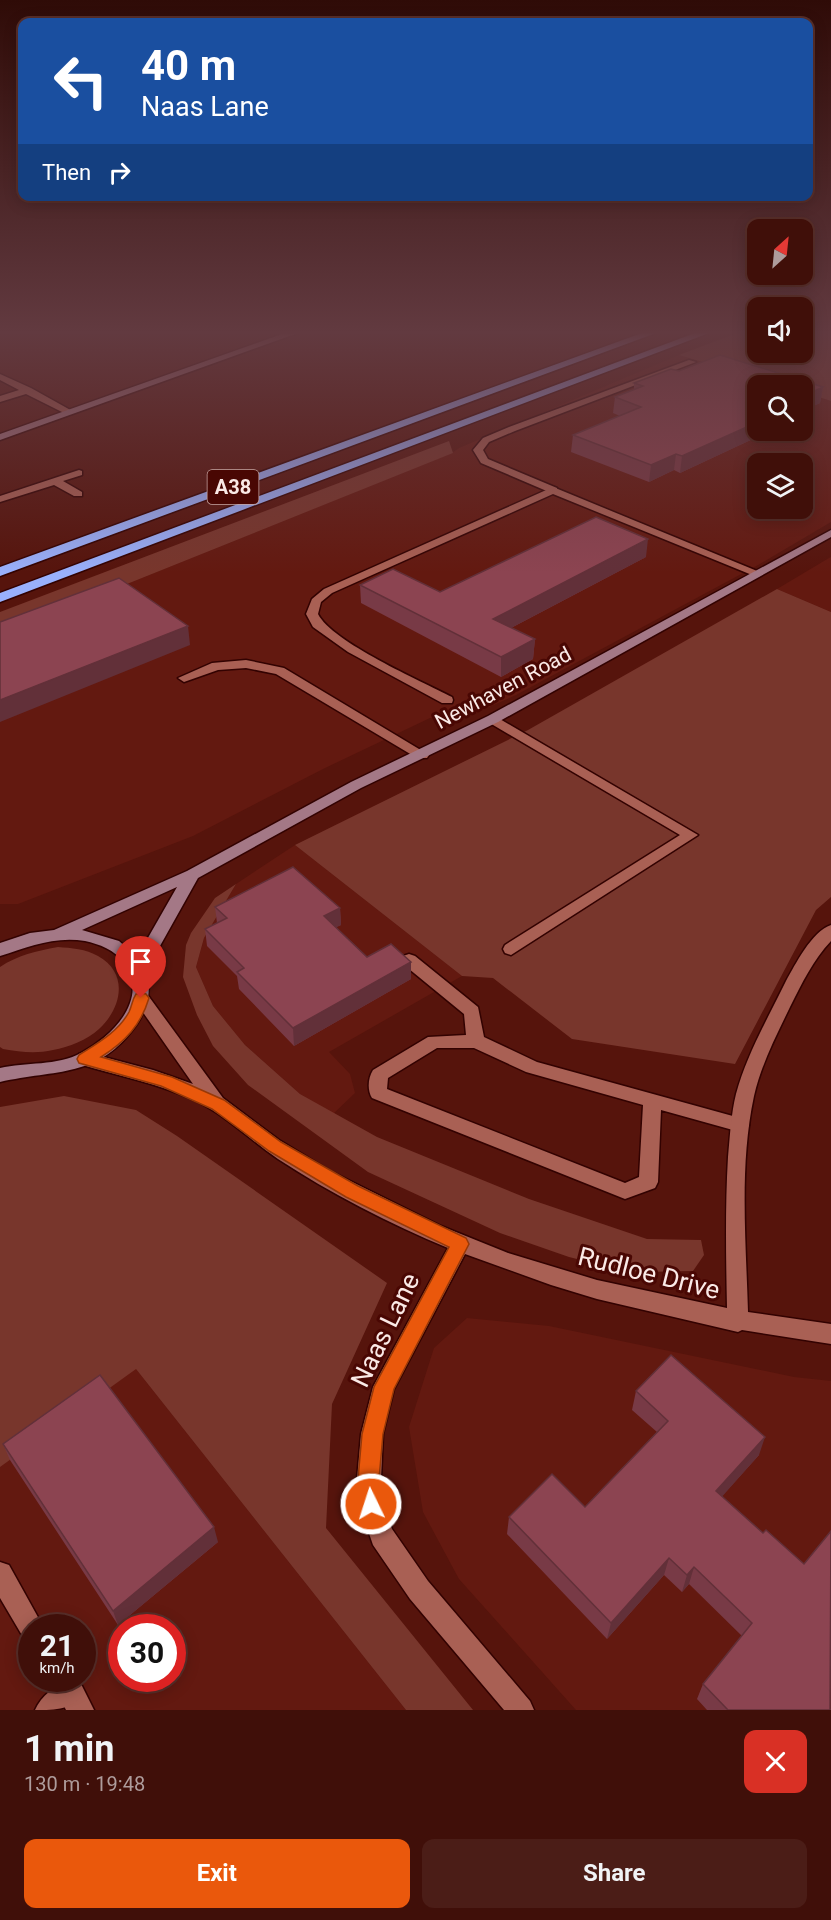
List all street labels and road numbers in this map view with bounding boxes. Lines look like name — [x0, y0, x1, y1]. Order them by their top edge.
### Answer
road number: A38 — [208, 470, 258, 504]
street label: Newhaven Road — [431, 642, 575, 734]
street label: Rudloe Drive — [575, 1241, 723, 1305]
street label: Naas Lane — [345, 1268, 425, 1392]

